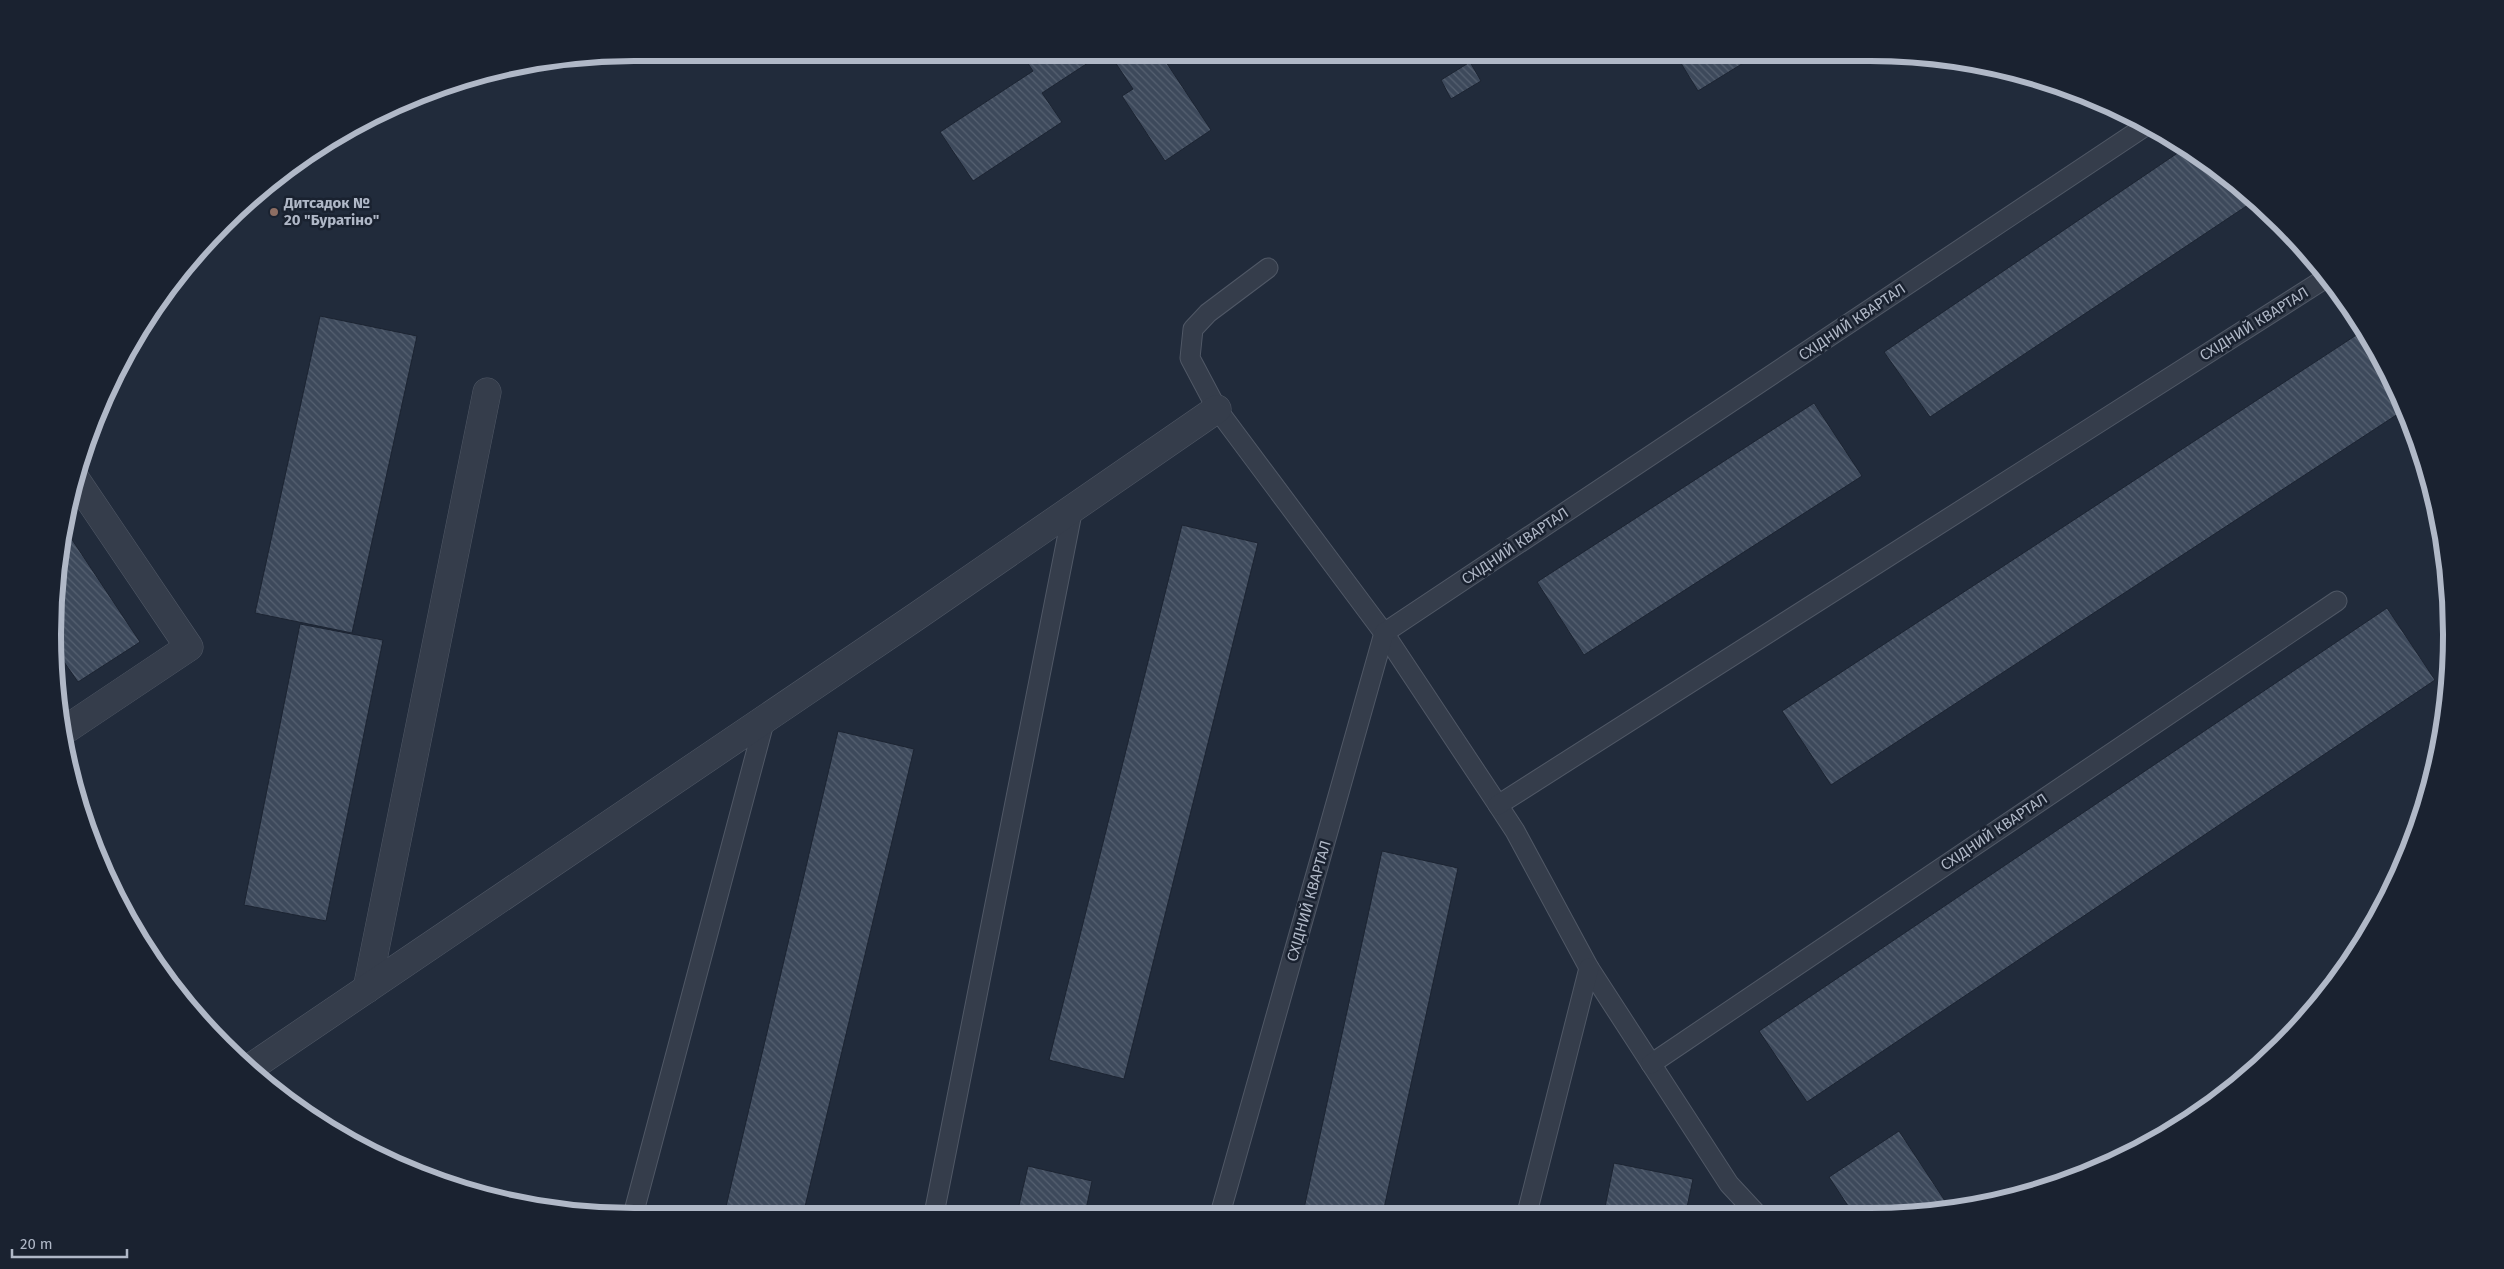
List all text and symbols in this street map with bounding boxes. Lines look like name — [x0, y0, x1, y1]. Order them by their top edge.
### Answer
place label: Дитсадок № 20 "Буратіно" — [283, 194, 379, 229]
marker: Дитсадок № 20 "Буратіно" — [268, 206, 280, 218]
street label: СХІДНИЙ КВАРТАЛ — [1795, 280, 1909, 364]
street label: СХІДНИЙ КВАРТАЛ — [2196, 283, 2312, 365]
street label: СХІДНИЙ КВАРТАЛ — [1458, 504, 1572, 588]
street label: СХІДНИЙ КВАРТАЛ — [1937, 790, 2051, 874]
street label: СХІДНИЙ КВАРТАЛ — [1283, 838, 1335, 964]
scale bar — [12, 1226, 128, 1258]
text: 20 m — [20, 1235, 53, 1253]

